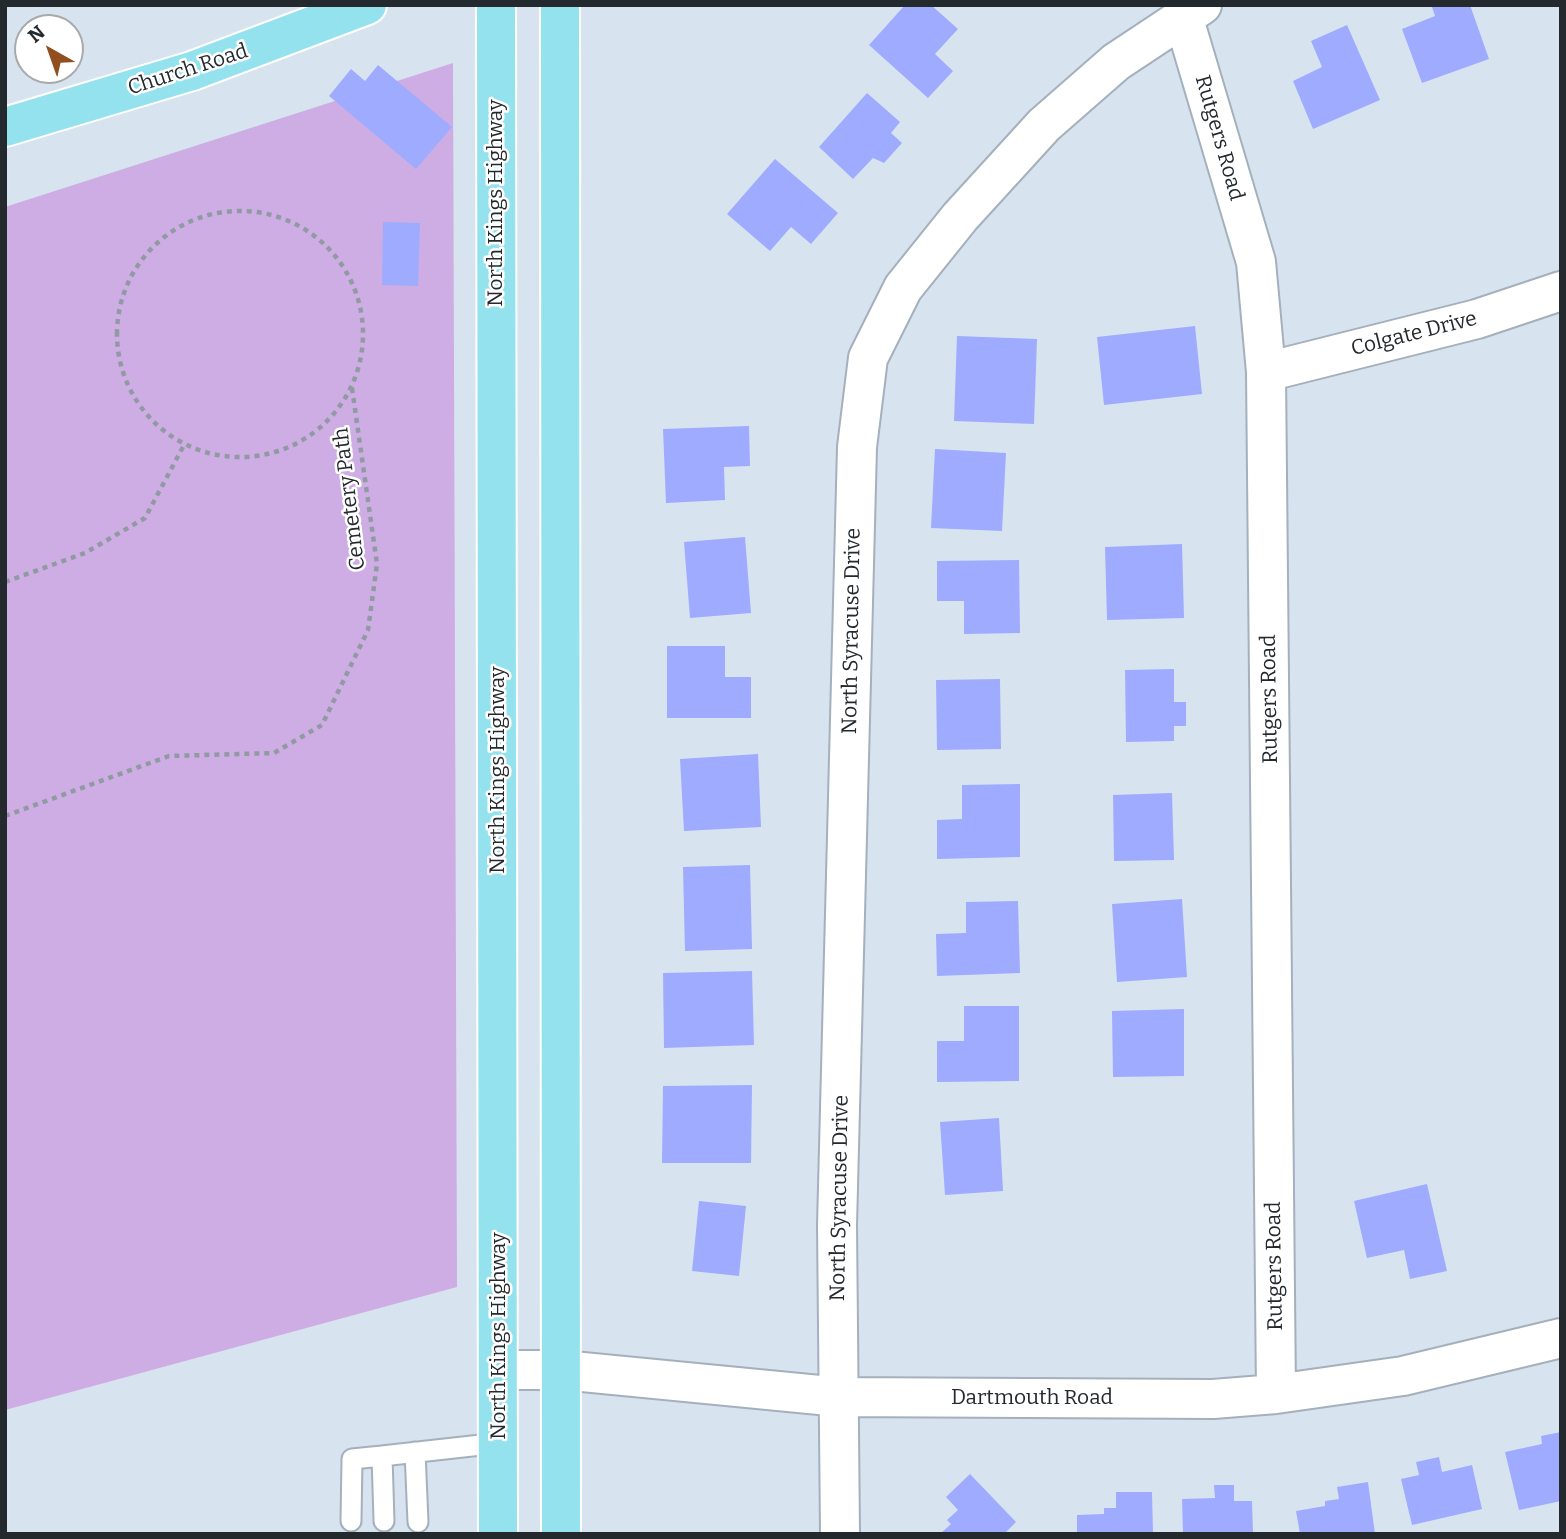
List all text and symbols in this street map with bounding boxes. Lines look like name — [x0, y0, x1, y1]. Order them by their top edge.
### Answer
north arrow — [14, 14, 84, 84]
text: N — [23, 21, 49, 48]
street label: Church Road — [125, 39, 251, 101]
street label: Rutgers Road — [1189, 72, 1249, 204]
street label: North Kings Highway — [483, 99, 509, 307]
street label: Colgate Drive — [1348, 306, 1480, 362]
street label: Cemetery Path — [329, 426, 371, 572]
street label: North Syracuse Drive — [838, 528, 866, 734]
street label: Rutgers Road — [1256, 634, 1284, 764]
street label: North Kings Highway — [485, 666, 511, 874]
street label: North Syracuse Drive — [826, 1095, 854, 1301]
street label: Rutgers Road — [1261, 1201, 1289, 1331]
street label: North Kings Highway — [486, 1232, 512, 1440]
street label: Dartmouth Road — [951, 1385, 1113, 1411]

